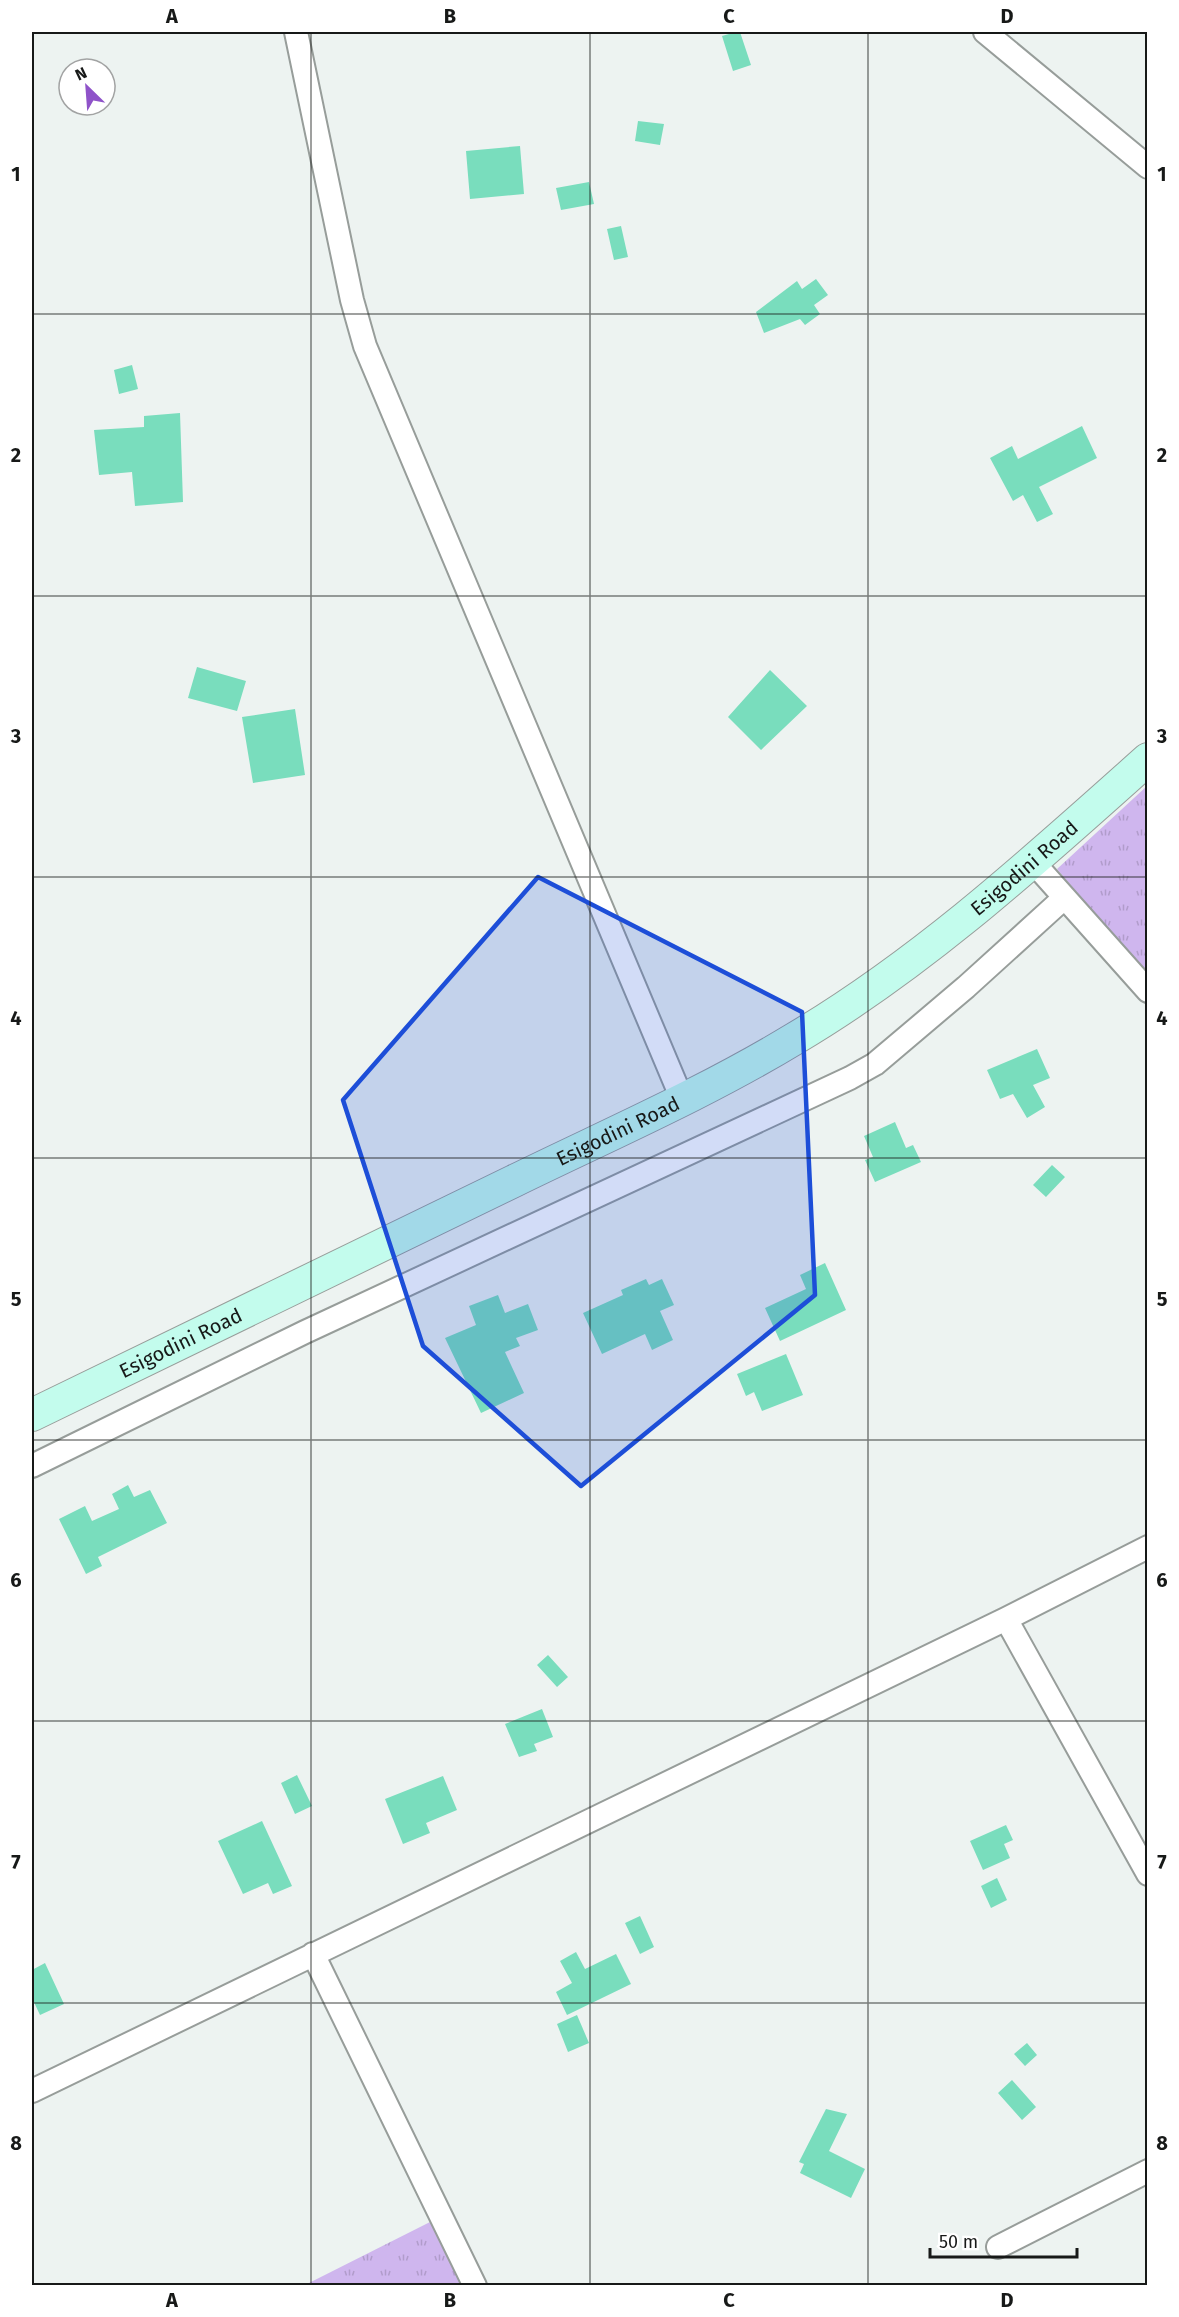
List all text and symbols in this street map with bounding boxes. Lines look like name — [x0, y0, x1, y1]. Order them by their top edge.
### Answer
text: A — [165, 4, 179, 28]
text: B — [444, 4, 456, 28]
text: C — [723, 4, 735, 28]
text: D — [1000, 4, 1014, 28]
north arrow — [57, 57, 117, 117]
text: N — [72, 63, 90, 85]
text: 1 — [11, 162, 21, 186]
text: 1 — [1157, 162, 1167, 186]
text: 2 — [11, 443, 21, 467]
text: 2 — [1157, 443, 1167, 467]
text: 3 — [10, 724, 21, 748]
text: 3 — [1156, 724, 1167, 748]
street label: Esigodini Road — [966, 815, 1083, 921]
text: 4 — [10, 1006, 22, 1030]
text: 4 — [1156, 1006, 1168, 1030]
street label: Esigodini Road — [552, 1091, 683, 1171]
text: 5 — [11, 1287, 22, 1311]
text: 5 — [1157, 1287, 1168, 1311]
street label: Esigodini Road — [115, 1303, 246, 1383]
text: 6 — [10, 1568, 22, 1592]
text: 6 — [1156, 1568, 1168, 1592]
text: 7 — [11, 1850, 21, 1874]
text: 7 — [1157, 1850, 1167, 1874]
text: 8 — [10, 2131, 22, 2155]
text: 8 — [1156, 2131, 1168, 2155]
scale bar — [930, 2221, 1077, 2259]
text: 50 m — [939, 2231, 978, 2253]
text: A — [165, 2288, 179, 2312]
text: B — [444, 2288, 456, 2312]
text: C — [723, 2288, 735, 2312]
text: D — [1000, 2288, 1014, 2312]

